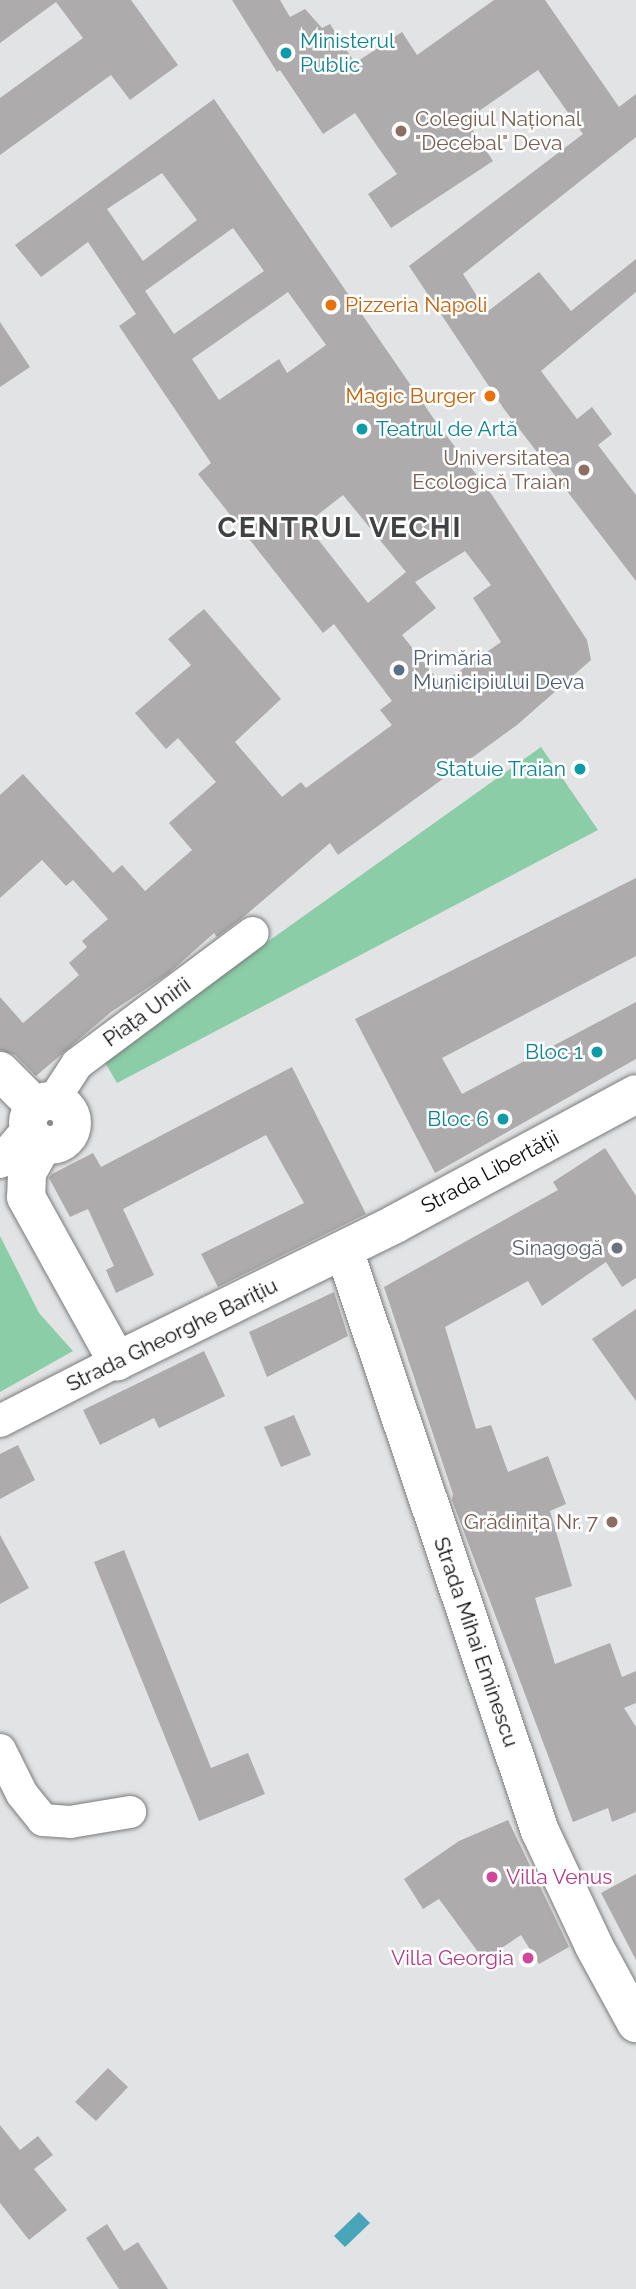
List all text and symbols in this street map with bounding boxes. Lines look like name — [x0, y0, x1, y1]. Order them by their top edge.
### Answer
place label: Ministerul Public — [300, 28, 395, 78]
marker: Ministerul Public — [278, 45, 294, 61]
place label: Colegiul Național "Decebal" Deva — [415, 106, 582, 156]
marker: Colegiul Național "Decebal" Deva — [393, 123, 409, 139]
place label: Pizzeria Napoli — [345, 292, 487, 318]
marker: Pizzeria Napoli — [323, 297, 339, 313]
place label: Magic Burger — [346, 383, 476, 409]
marker: Magic Burger — [482, 388, 498, 404]
place label: Teatrul de Artă — [376, 416, 519, 442]
marker: Teatrul de Artă — [354, 421, 370, 437]
place label: Universitatea Ecologică Traian — [412, 445, 570, 495]
marker: Universitatea Ecologică Traian — [576, 462, 592, 478]
district label: CENTRUL VECHI — [218, 511, 462, 545]
place label: Primăria Municipiului Deva — [413, 645, 584, 695]
marker: Primăria Municipiului Deva — [391, 662, 407, 678]
place label: Statuie Traian — [435, 756, 566, 782]
marker: Statuie Traian — [572, 761, 588, 777]
street label: Piața Unirii — [98, 972, 196, 1052]
place label: Bloc 1 — [525, 1039, 583, 1065]
marker: Bloc 1 — [589, 1044, 605, 1060]
place label: Bloc 6 — [427, 1106, 489, 1132]
marker: Bloc 6 — [495, 1111, 511, 1127]
street label: Strada Libertății — [417, 1125, 563, 1219]
place label: Sinagogă — [512, 1235, 603, 1261]
marker: Sinagogă — [609, 1240, 625, 1256]
street label: Strada Gheorghe Barițiu — [62, 1273, 282, 1397]
place label: Grădinița Nr. 7 — [464, 1509, 598, 1535]
marker: Grădinița Nr. 7 — [604, 1514, 620, 1530]
street label: Strada Mihai Eminescu — [428, 1534, 524, 1750]
place label: Villa Venus — [506, 1864, 613, 1890]
marker: Villa Venus — [484, 1869, 500, 1885]
place label: Villa Georgia — [391, 1945, 514, 1971]
marker: Villa Georgia — [520, 1950, 536, 1966]

